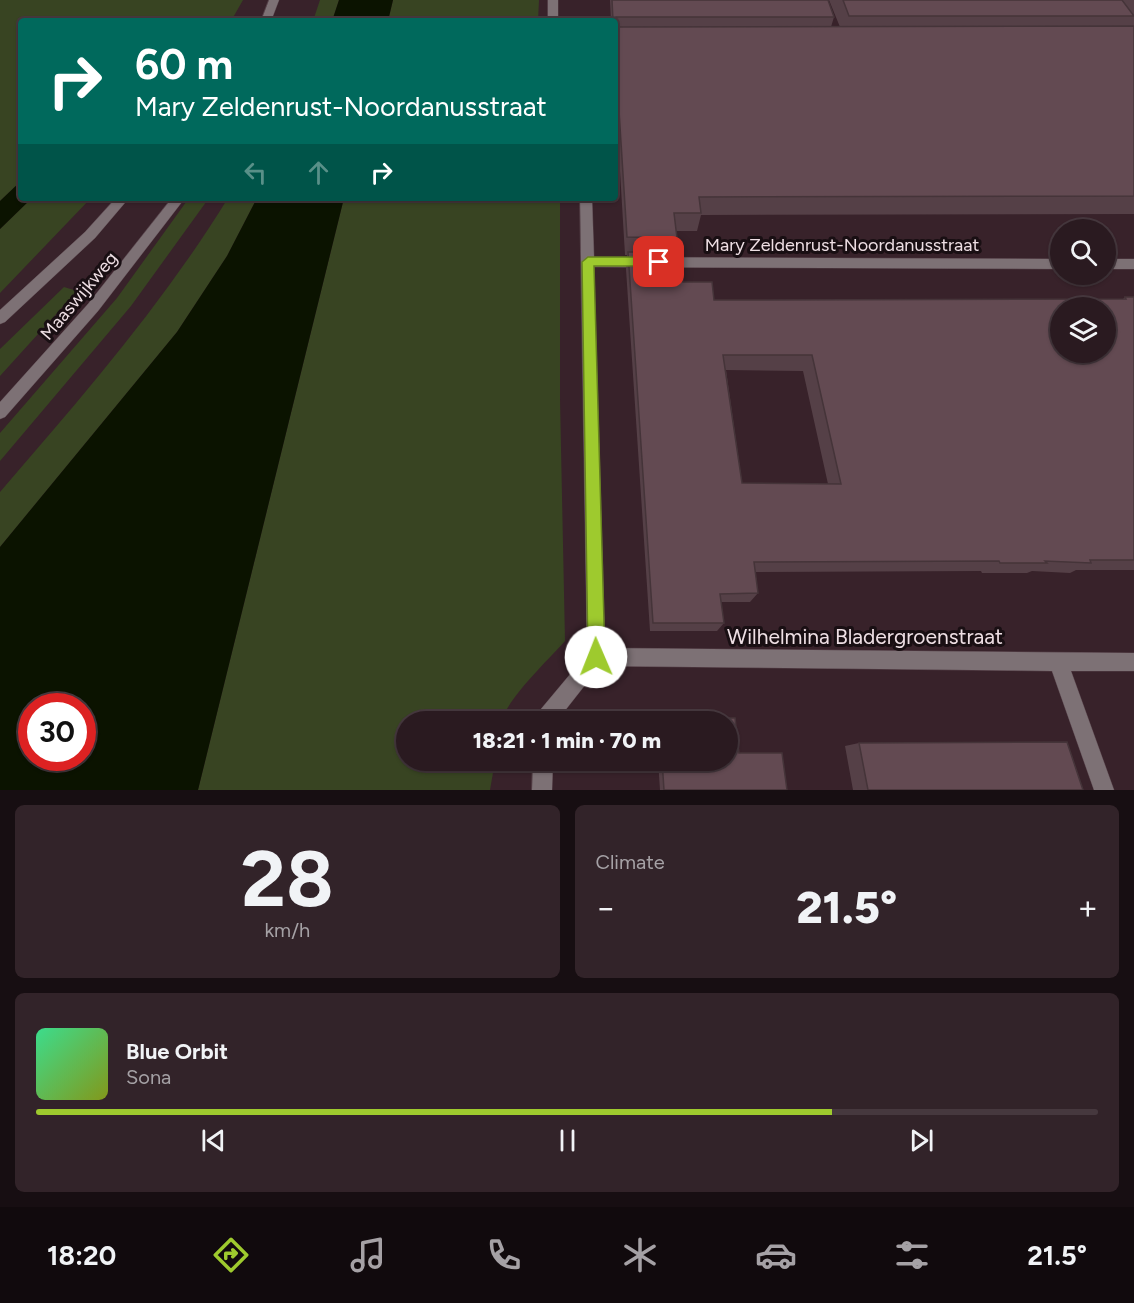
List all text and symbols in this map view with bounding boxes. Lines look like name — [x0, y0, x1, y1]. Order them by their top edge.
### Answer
text: 60 m — [135, 39, 233, 90]
icon: right — [36, 42, 114, 120]
text: Mary Zeldenrust-Noordanusstraat — [135, 90, 547, 123]
icon: left — [239, 156, 272, 189]
icon: ahead — [302, 156, 335, 189]
icon: right — [365, 156, 398, 189]
map controls — [1050, 219, 1116, 363]
button: search — [1050, 219, 1116, 285]
street label: Mary Zeldenrust-Noordanusstraat — [705, 234, 979, 256]
pin — [633, 236, 684, 287]
icon: arrive — [642, 245, 675, 278]
street label: Maaswijkweg — [36, 248, 122, 344]
button: layers — [1050, 297, 1116, 363]
street label: Wilhelmina Bladergroenstraat — [727, 624, 1003, 649]
position arrow — [564, 625, 628, 689]
speed limit sign: 30 — [18, 693, 96, 771]
text: 18:21 · 1 min · 70 m — [473, 727, 661, 754]
text: 28 — [241, 832, 334, 926]
text: Climate — [596, 850, 665, 874]
text: 21.5° — [796, 880, 897, 934]
text: − — [596, 888, 616, 927]
text: + — [1077, 888, 1098, 927]
text: km/h — [264, 918, 310, 942]
text: Blue Orbit — [126, 1038, 228, 1065]
text: Sona — [126, 1065, 171, 1089]
icon: previous — [197, 1124, 230, 1157]
icon: pause — [551, 1124, 584, 1157]
icon: next — [905, 1124, 938, 1157]
icon: directions — [210, 1234, 252, 1276]
icon: music — [347, 1234, 389, 1276]
icon: phone — [483, 1234, 525, 1276]
icon: climate — [619, 1234, 661, 1276]
icon: car — [755, 1234, 797, 1276]
icon: filters — [891, 1234, 933, 1276]
text: 18:20 — [47, 1239, 116, 1272]
text: 21.5° — [1027, 1239, 1087, 1272]

